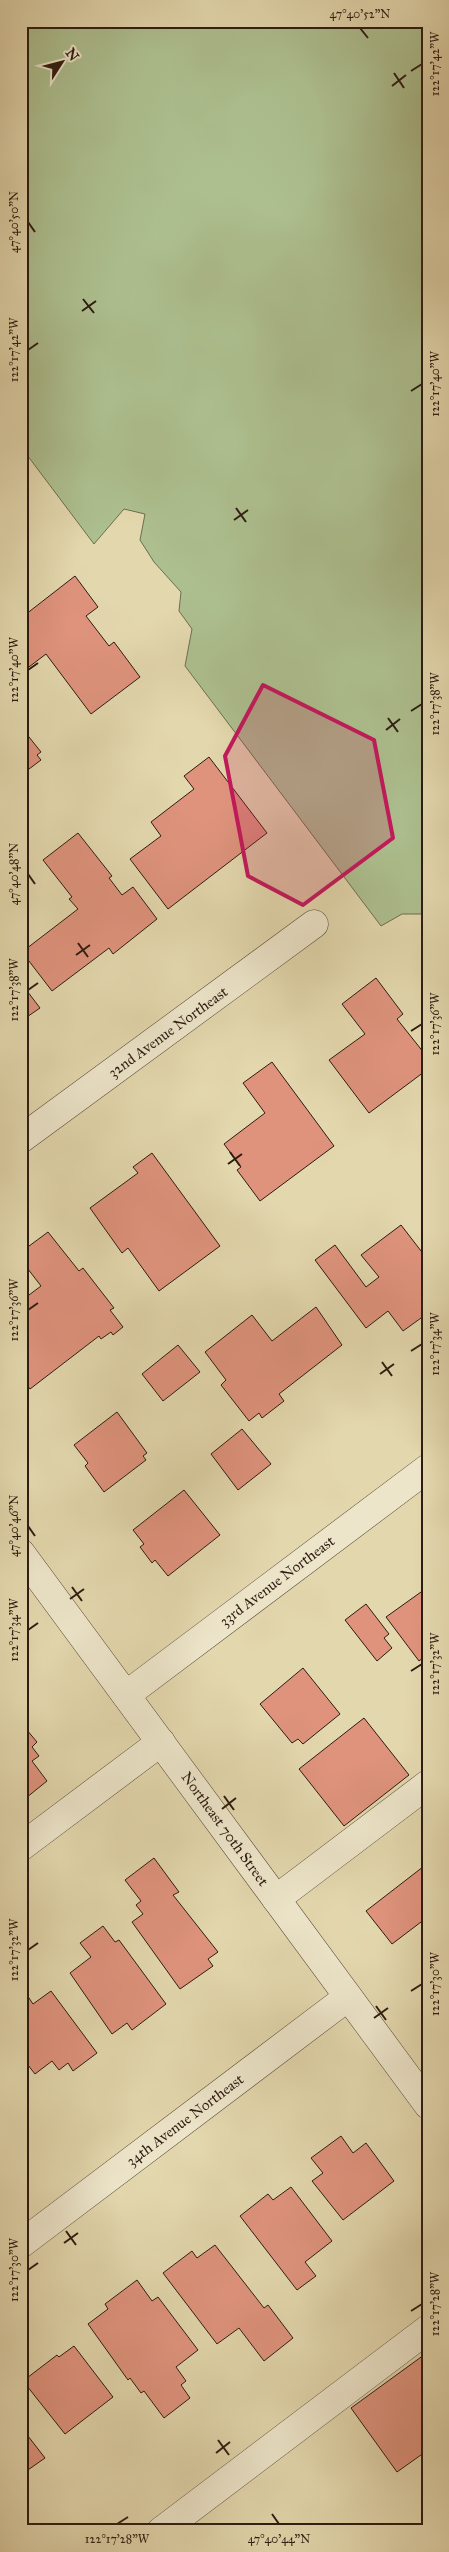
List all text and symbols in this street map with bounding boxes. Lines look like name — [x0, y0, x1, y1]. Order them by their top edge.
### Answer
text: 47°40'52"N — [330, 7, 390, 21]
text: 122°17'42"W — [428, 31, 442, 96]
north arrow — [38, 38, 88, 88]
text: N — [62, 45, 83, 65]
text: 47°40'50"N — [7, 191, 21, 253]
text: 122°17'42"W — [7, 317, 21, 382]
text: 122°17'40"W — [428, 351, 442, 417]
text: 122°17'40"W — [7, 637, 21, 703]
text: 122°17'38"W — [428, 672, 442, 736]
text: 47°40'48"N — [7, 843, 21, 905]
text: 122°17'38"W — [7, 958, 21, 1022]
street label: 32nd Avenue Northeast — [105, 982, 232, 1081]
text: 122°17'36"W — [428, 992, 442, 1055]
text: 122°17'36"W — [7, 1278, 21, 1341]
text: 122°17'34"W — [428, 1312, 442, 1376]
text: 47°40'46"N — [7, 1495, 21, 1557]
street label: 33rd Avenue Northeast — [216, 1531, 339, 1630]
text: 122°17'34"W — [7, 1598, 21, 1662]
text: 122°17'32"W — [428, 1632, 442, 1695]
street label: Northeast 70th Street — [178, 1768, 273, 1890]
text: 122°17'32"W — [7, 1918, 21, 1981]
text: 122°17'30"W — [428, 1952, 442, 2016]
street label: 34th Avenue Northeast — [123, 2070, 248, 2170]
text: 122°17'30"W — [7, 2238, 21, 2302]
text: 122°17'28"W — [428, 2271, 442, 2336]
text: 122°17'28"W — [85, 2532, 150, 2546]
text: 47°40'44"N — [248, 2532, 310, 2546]

